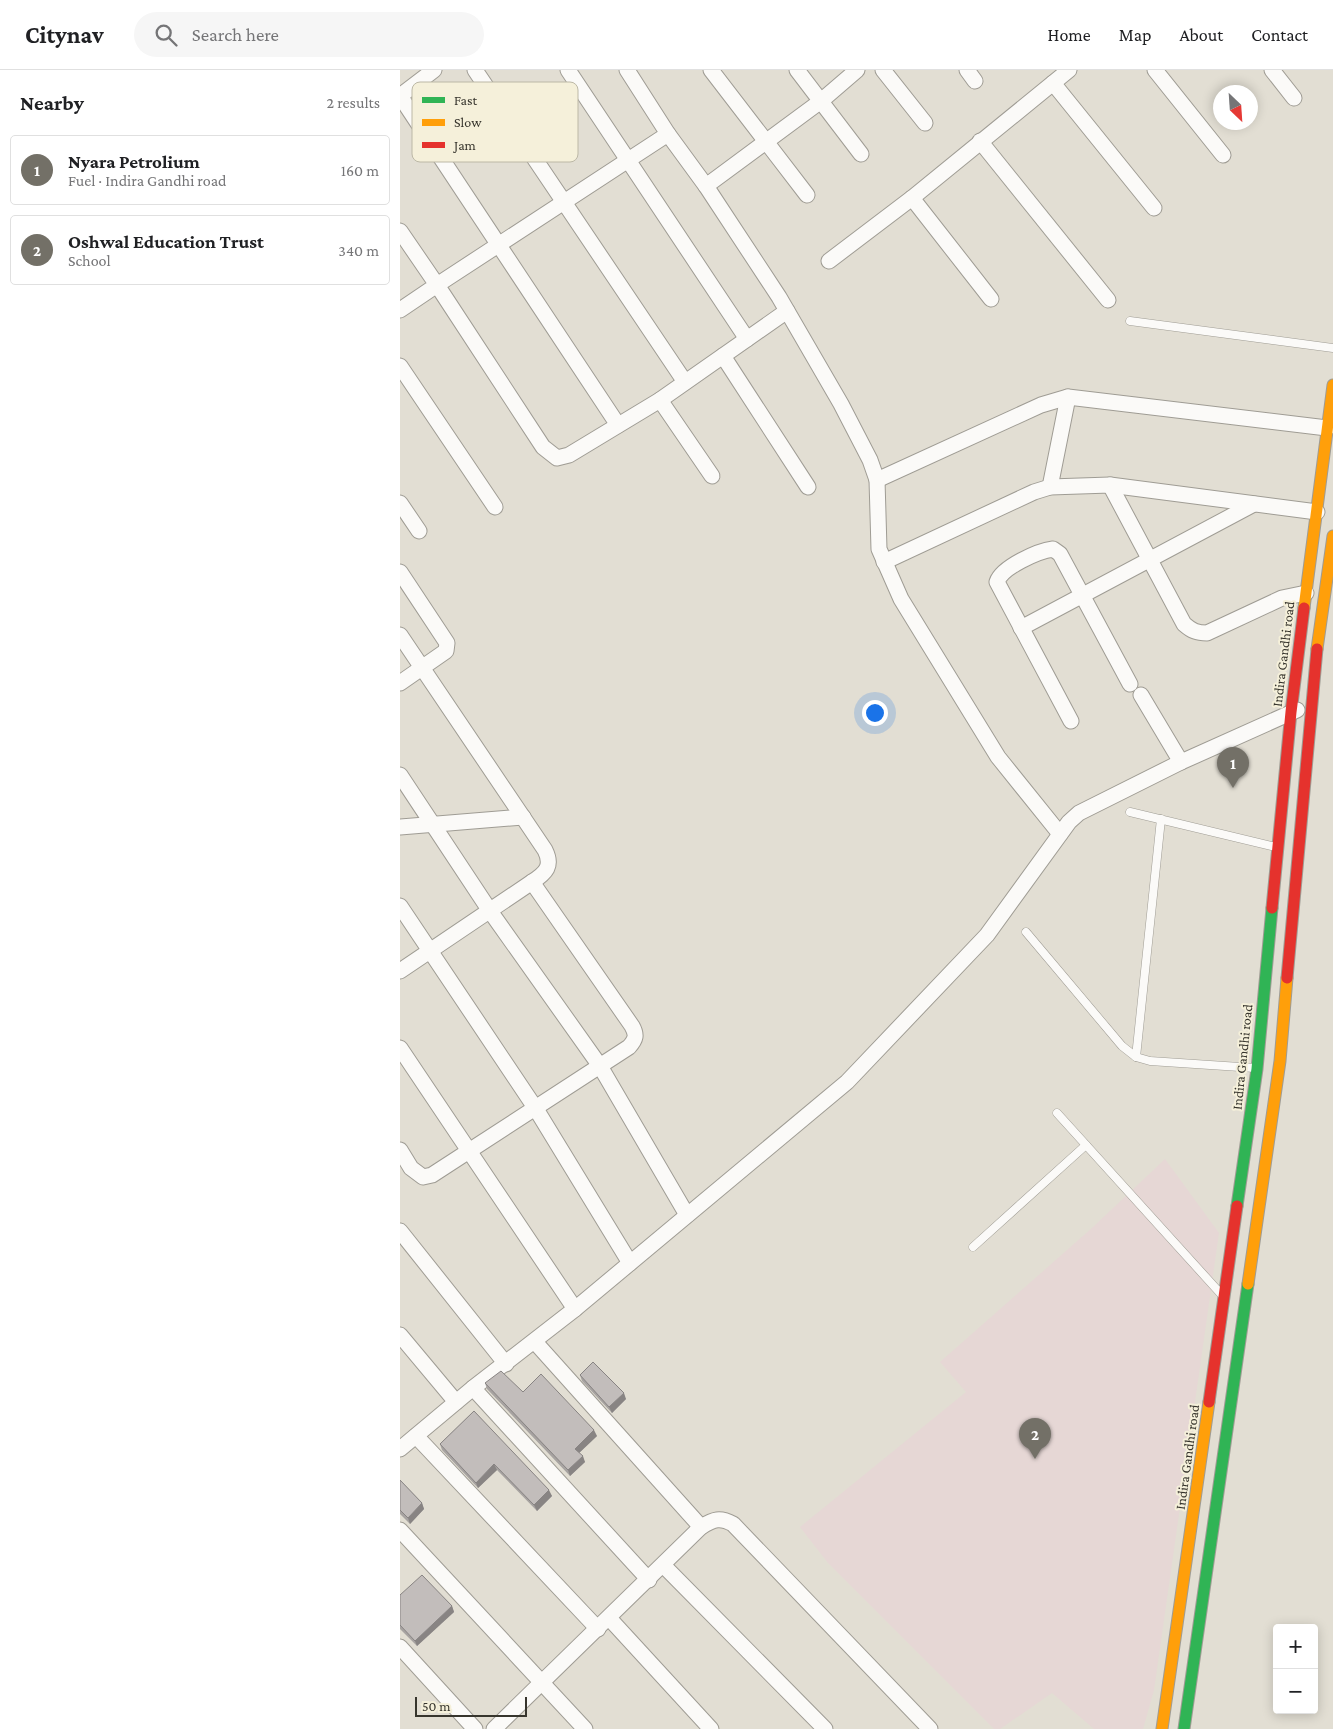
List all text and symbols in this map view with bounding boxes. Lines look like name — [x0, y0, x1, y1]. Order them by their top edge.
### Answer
search box — [134, 12, 484, 57]
text: Citynav — [25, 21, 104, 48]
icon: search — [152, 21, 180, 49]
text: Search here — [192, 24, 279, 45]
text: Home — [1048, 25, 1091, 45]
text: Map — [1119, 25, 1151, 45]
text: About — [1179, 25, 1223, 45]
text: Contact — [1251, 25, 1308, 45]
legend — [412, 82, 578, 162]
north arrow — [1213, 85, 1258, 130]
text: Nearby — [20, 91, 84, 115]
text: Fast — [454, 92, 478, 108]
text: 2 results — [327, 94, 380, 111]
text: Slow — [454, 114, 482, 130]
text: Jam — [452, 137, 476, 153]
text: Nyara Petrolium — [68, 151, 200, 172]
text: 1 — [34, 162, 40, 179]
text: 160 m — [341, 162, 379, 179]
text: Fuel · Indira Gandhi road — [68, 172, 226, 189]
text: Oshwal Education Trust — [68, 231, 264, 252]
text: 2 — [33, 242, 41, 259]
text: 340 m — [338, 242, 379, 259]
text: School — [68, 252, 111, 269]
street label: Indira Gandhi road — [1269, 600, 1297, 708]
your location — [862, 700, 888, 726]
pin: 1 — [1217, 747, 1249, 788]
street label: Indira Gandhi road — [1228, 1003, 1256, 1111]
street label: Indira Gandhi road — [1172, 1403, 1202, 1511]
pin: 2 — [1019, 1418, 1051, 1459]
map controls — [1273, 1624, 1318, 1714]
button: + — [1273, 1624, 1318, 1669]
button: − — [1273, 1669, 1318, 1714]
scale bar — [415, 1694, 528, 1717]
text: 50 m — [422, 1698, 450, 1714]

